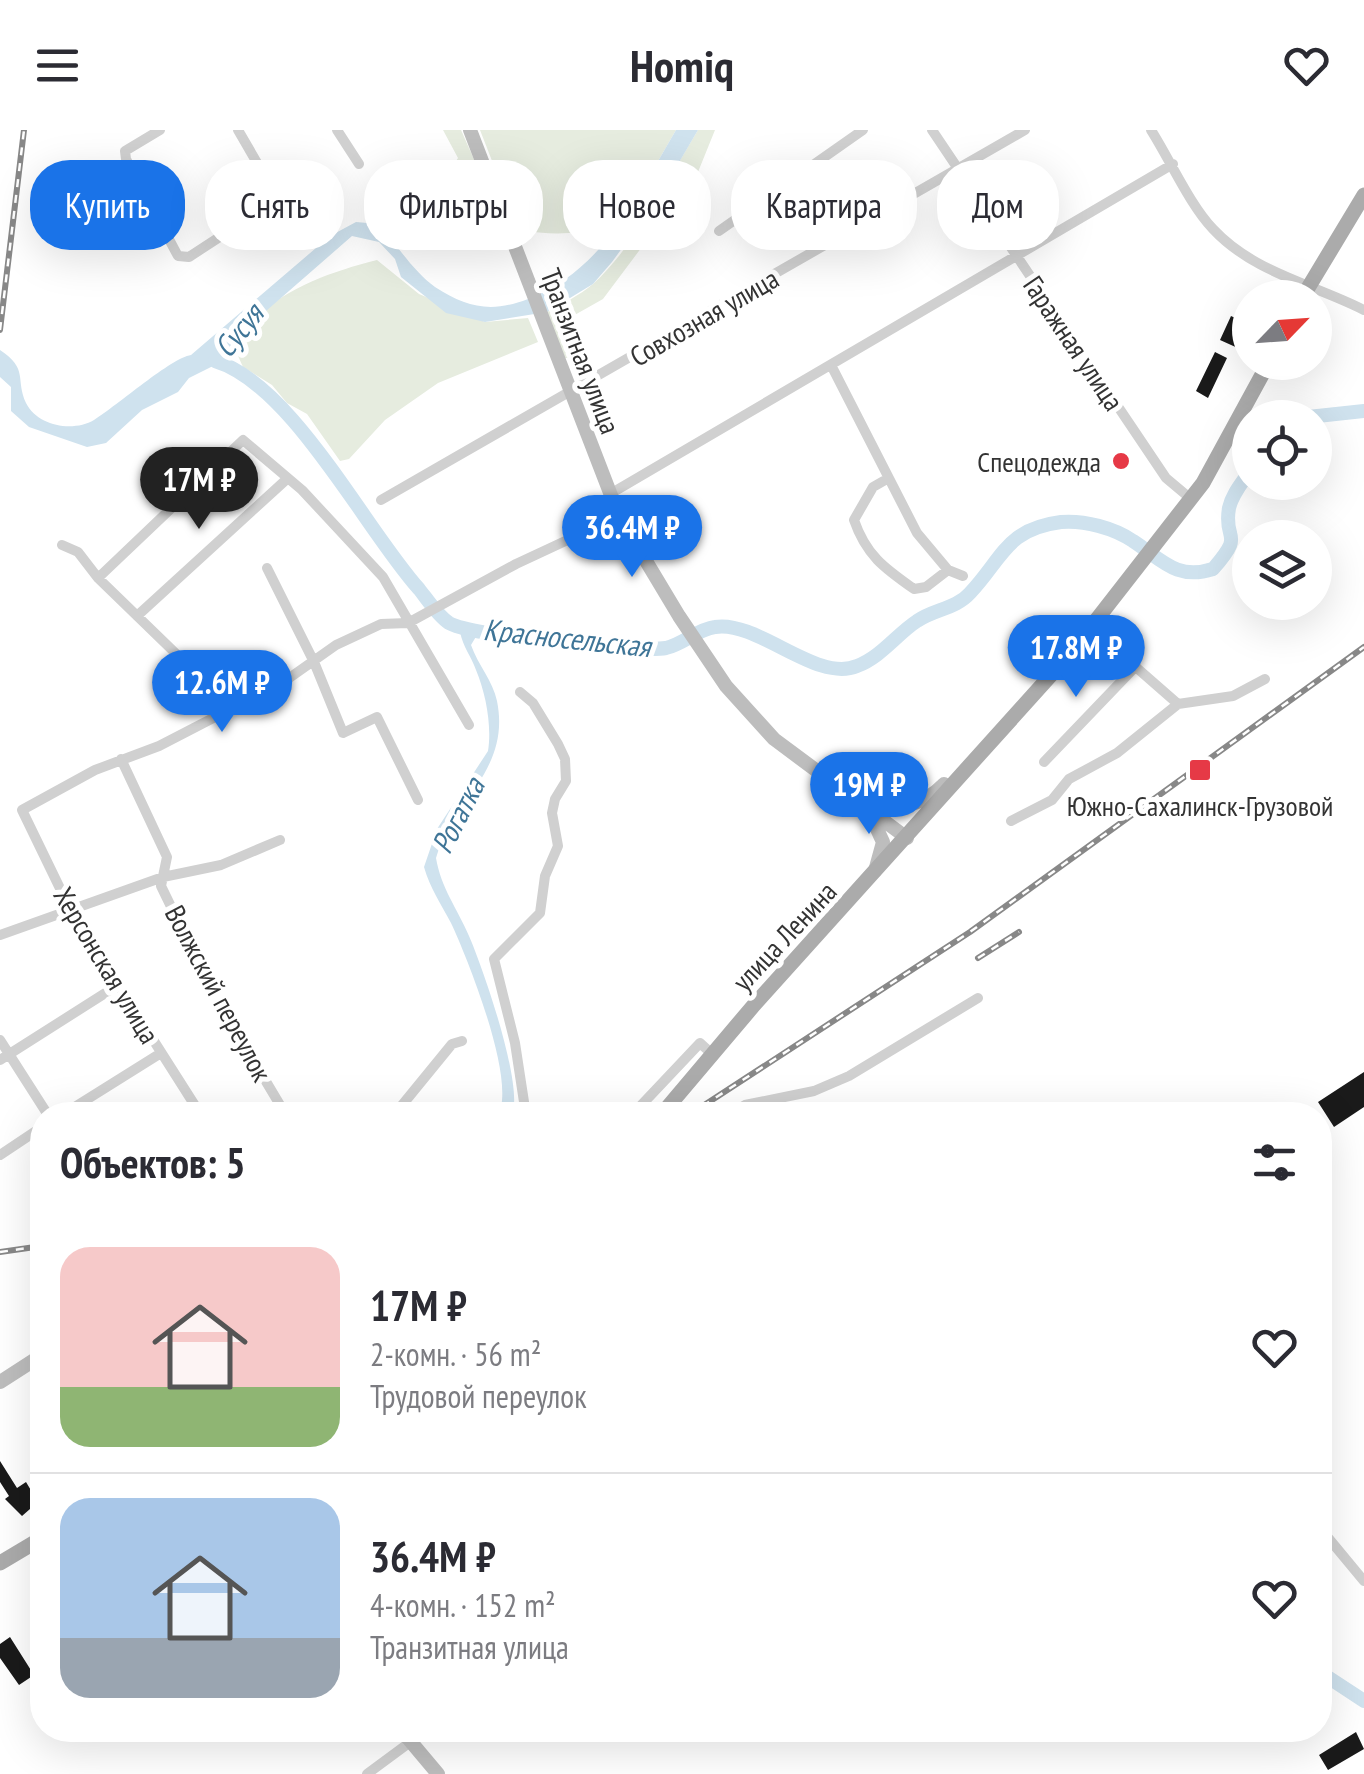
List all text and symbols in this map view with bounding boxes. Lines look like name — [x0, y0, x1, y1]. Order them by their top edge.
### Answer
text: Homiq — [630, 36, 734, 94]
icon: menu — [30, 38, 85, 93]
icon: heart — [1279, 38, 1334, 93]
chip: Купить — [30, 160, 185, 250]
chip: Снять — [205, 160, 344, 250]
chip: Фильтры — [364, 160, 543, 250]
chip: Новое — [563, 160, 711, 250]
chip: Квартира — [731, 160, 917, 250]
chip: Дом — [937, 160, 1059, 250]
street label: Совхозная улица — [623, 260, 785, 374]
street label: Транзитная улица — [533, 263, 629, 439]
street label: Гаражная улица — [1015, 269, 1133, 417]
north arrow — [1232, 280, 1332, 380]
map controls — [1232, 280, 1332, 620]
water label: Сусуя — [205, 293, 273, 365]
button: locate — [1232, 400, 1332, 500]
place label: Спецодежда — [977, 443, 1101, 480]
pin: 17M ₽ — [129, 447, 269, 532]
marker: Спецодежда — [1110, 450, 1132, 472]
text: 17M ₽ — [162, 458, 236, 500]
pin: 36.4M ₽ — [540, 495, 724, 580]
text: 36.4M ₽ — [584, 506, 680, 548]
button: layers — [1232, 520, 1332, 620]
water label: Красносельская — [482, 609, 655, 665]
pin: 17.8M ₽ — [984, 615, 1168, 700]
text: 17.8M ₽ — [1030, 626, 1122, 668]
pin: 12.6M ₽ — [130, 650, 314, 735]
text: 12.6M ₽ — [174, 661, 270, 703]
pin: 19M ₽ — [799, 752, 939, 837]
marker: Южно-Сахалинск-Грузовой — [1187, 757, 1213, 783]
text: 19M ₽ — [832, 763, 906, 805]
water label: Рогатка — [422, 769, 493, 859]
place label: Южно-Сахалинск-Грузовой — [1067, 787, 1333, 824]
street label: улица Ленина — [724, 873, 844, 999]
street label: Херсонская улица — [46, 880, 168, 1050]
street label: Волжский переулок — [157, 899, 281, 1088]
text: Объектов: 5 — [60, 1135, 246, 1190]
icon: filters — [1247, 1135, 1302, 1190]
text: 17M ₽ — [370, 1278, 467, 1333]
icon: home — [140, 1287, 260, 1407]
icon: heart — [1247, 1320, 1302, 1375]
text: 2-комн. · 56 m² — [370, 1333, 541, 1375]
text: Трудовой переулок — [370, 1375, 587, 1417]
text: 36.4M ₽ — [370, 1529, 496, 1584]
icon: home — [140, 1538, 260, 1658]
icon: heart — [1247, 1571, 1302, 1626]
text: 4-комн. · 152 m² — [370, 1584, 556, 1626]
text: Транзитная улица — [370, 1626, 569, 1668]

